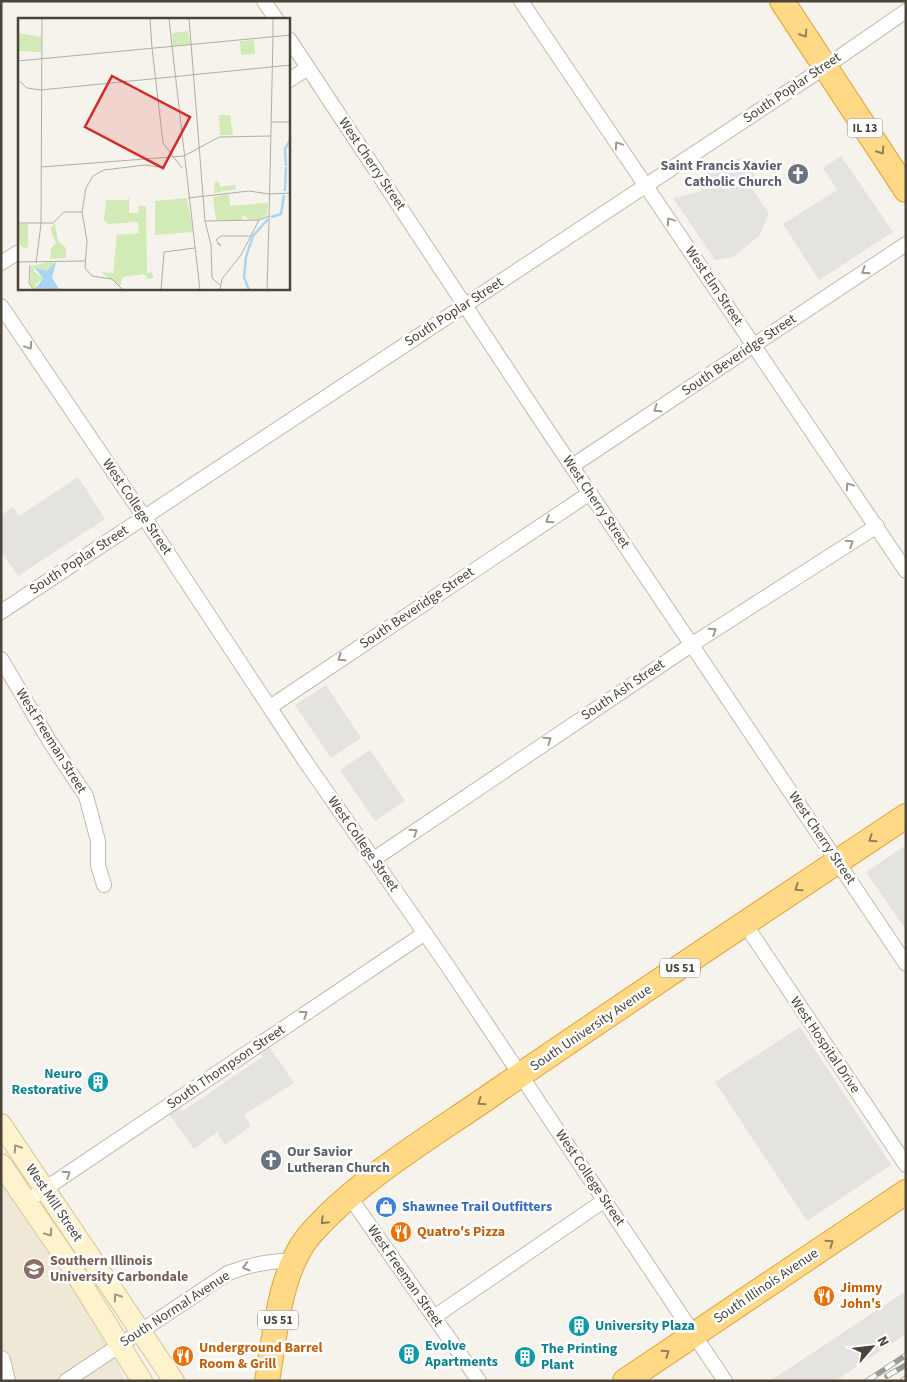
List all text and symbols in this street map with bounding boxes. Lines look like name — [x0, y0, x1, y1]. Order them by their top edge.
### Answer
inset map — [18, 18, 290, 290]
one-way arrow — [797, 29, 807, 38]
street label: South Poplar Street — [739, 48, 845, 128]
street label: West Cherry Street — [333, 114, 411, 215]
road number: IL 13 — [848, 119, 882, 138]
one-way arrow — [615, 141, 624, 151]
one-way arrow — [874, 146, 884, 155]
place label: Saint Francis Xavier Catholic Church — [661, 156, 782, 192]
church icon: Saint Francis Xavier Catholic Church — [786, 162, 810, 186]
one-way arrow — [667, 217, 676, 227]
street label: West Elm Street — [680, 242, 748, 330]
one-way arrow — [861, 264, 870, 274]
street label: South Poplar Street — [401, 272, 508, 351]
street label: South Beveridge Street — [678, 309, 800, 401]
one-way arrow — [23, 340, 32, 350]
one-way arrow — [653, 403, 663, 412]
street label: West Cherry Street — [557, 452, 635, 553]
street label: West College Street — [97, 455, 177, 559]
one-way arrow — [846, 482, 855, 492]
one-way arrow — [546, 514, 555, 523]
street label: South Poplar Street — [26, 520, 133, 599]
one-way arrow — [844, 540, 853, 550]
street label: South Beveridge Street — [356, 562, 478, 654]
one-way arrow — [707, 627, 716, 637]
one-way arrow — [338, 652, 347, 662]
street label: South Ash Street — [577, 654, 669, 725]
street label: West Freeman Street — [11, 685, 92, 798]
one-way arrow — [543, 737, 552, 746]
street label: West Cherry Street — [783, 788, 861, 889]
street label: West College Street — [323, 792, 404, 896]
one-way arrow — [408, 829, 418, 838]
one-way arrow — [868, 832, 877, 842]
one-way arrow — [794, 882, 803, 892]
road number: US 51 — [660, 958, 700, 978]
street label: South University Avenue — [526, 980, 656, 1076]
street label: West Hospital Drive — [785, 993, 865, 1097]
one-way arrow — [298, 1011, 307, 1020]
street label: South Thompson Street — [163, 1020, 289, 1114]
place label: Neuro Restorative — [12, 1064, 82, 1100]
building icon: Neuro Restorative — [86, 1070, 110, 1094]
one-way arrow — [477, 1096, 487, 1105]
street label: West College Street — [550, 1126, 630, 1230]
place label: Our Savior Lutheran Church — [287, 1142, 390, 1178]
one-way arrow — [14, 1144, 23, 1153]
church icon: Our Savior Lutheran Church — [259, 1148, 283, 1172]
street label: West Mill Street — [21, 1160, 88, 1246]
one-way arrow — [62, 1170, 71, 1180]
shop icon: Shawnee Trail Outfitters — [374, 1195, 398, 1219]
place label: Shawnee Trail Outfitters — [402, 1197, 552, 1217]
one-way arrow — [321, 1215, 330, 1224]
restaurant icon: Quatro's Pizza — [389, 1220, 413, 1244]
street label: West Freeman Street — [362, 1221, 448, 1331]
place label: Quatro's Pizza — [417, 1222, 505, 1242]
one-way arrow — [43, 1227, 52, 1237]
one-way arrow — [824, 1240, 833, 1249]
street label: South Illinois Avenue — [710, 1243, 822, 1329]
place label: Southern Illinois University Carbondale — [50, 1251, 188, 1287]
school or university icon: Southern Illinois University Carbondale — [22, 1257, 46, 1281]
one-way arrow — [242, 1261, 250, 1271]
street label: South Normal Avenue — [116, 1266, 234, 1352]
place label: Jimmy John's — [840, 1278, 883, 1314]
restaurant icon: Jimmy John's — [812, 1284, 836, 1308]
one-way arrow — [114, 1293, 123, 1303]
road number: US 51 — [258, 1310, 298, 1330]
building icon: University Plaza — [567, 1314, 591, 1338]
place label: University Plaza — [595, 1316, 695, 1336]
north arrow — [847, 1322, 897, 1372]
text: N — [872, 1333, 894, 1350]
place label: Evolve Apartments — [424, 1336, 498, 1372]
place label: Underground Barrel Room & Grill — [199, 1338, 323, 1374]
place label: The Printing Plant — [541, 1339, 618, 1375]
building icon: Evolve Apartments — [397, 1342, 421, 1366]
restaurant icon: Underground Barrel Room & Grill — [171, 1344, 195, 1368]
building icon: The Printing Plant — [513, 1345, 537, 1369]
one-way arrow — [660, 1350, 669, 1360]

